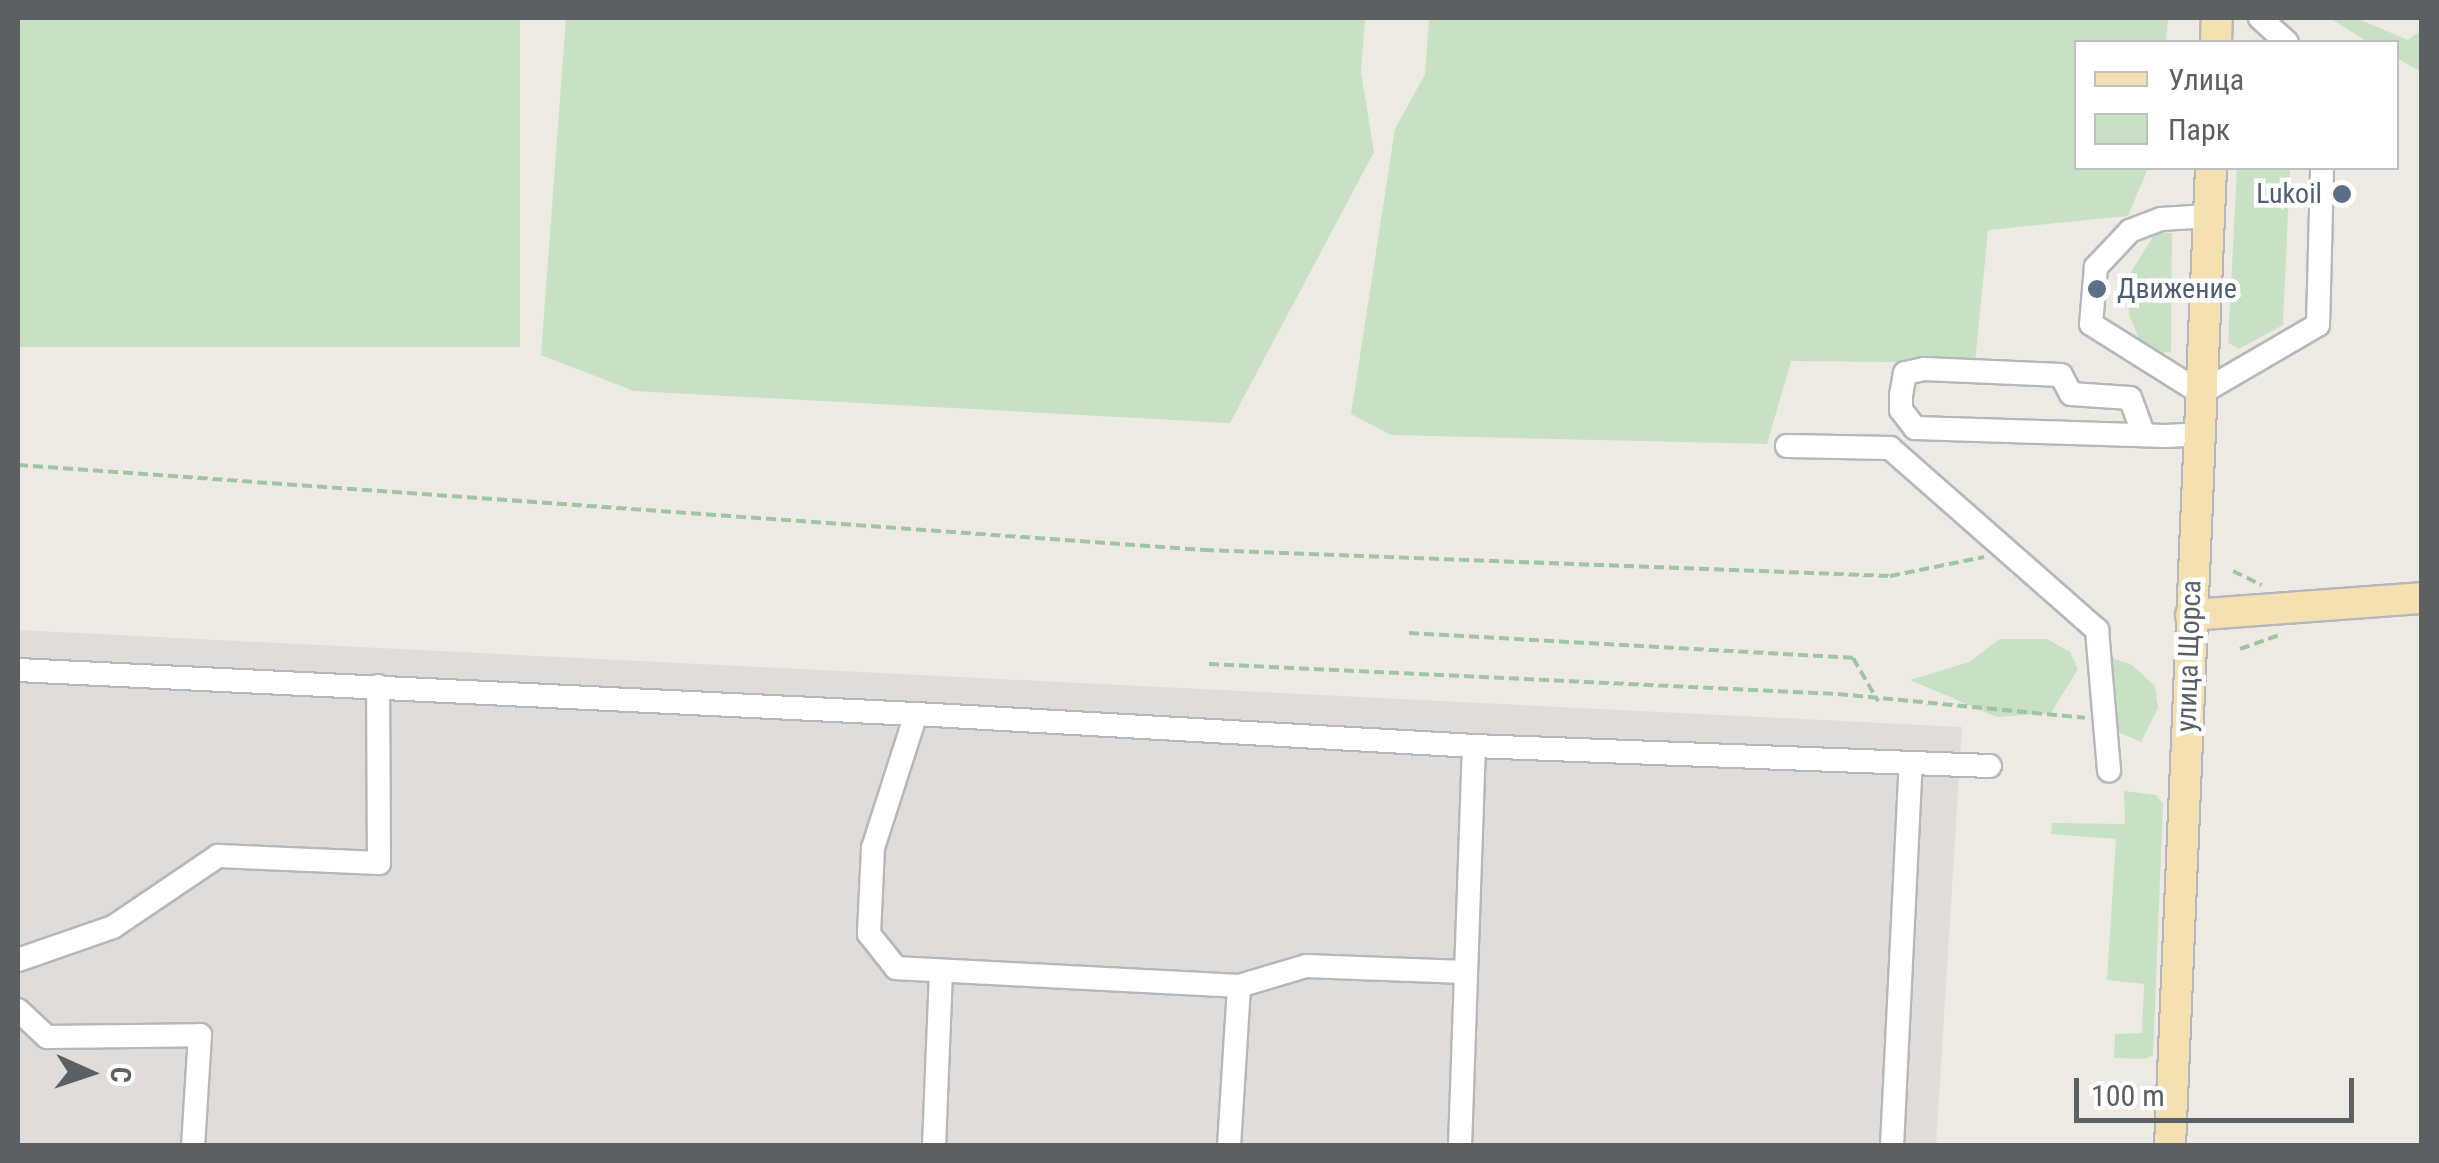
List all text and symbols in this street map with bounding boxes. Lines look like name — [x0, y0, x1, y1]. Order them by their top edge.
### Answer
legend — [2074, 40, 2399, 170]
text: Улица — [2168, 62, 2244, 97]
text: Парк — [2168, 112, 2230, 147]
place label: Lukoil — [2256, 177, 2322, 211]
marker: Lukoil — [2331, 183, 2353, 205]
place label: Движение — [2117, 272, 2237, 306]
marker: Движение — [2086, 278, 2108, 300]
street label: улица Щорса — [2170, 579, 2208, 733]
north arrow — [40, 1023, 140, 1123]
scale bar — [2079, 1058, 2359, 1120]
text: С — [104, 1066, 137, 1083]
text: 100 m — [2091, 1078, 2165, 1113]

